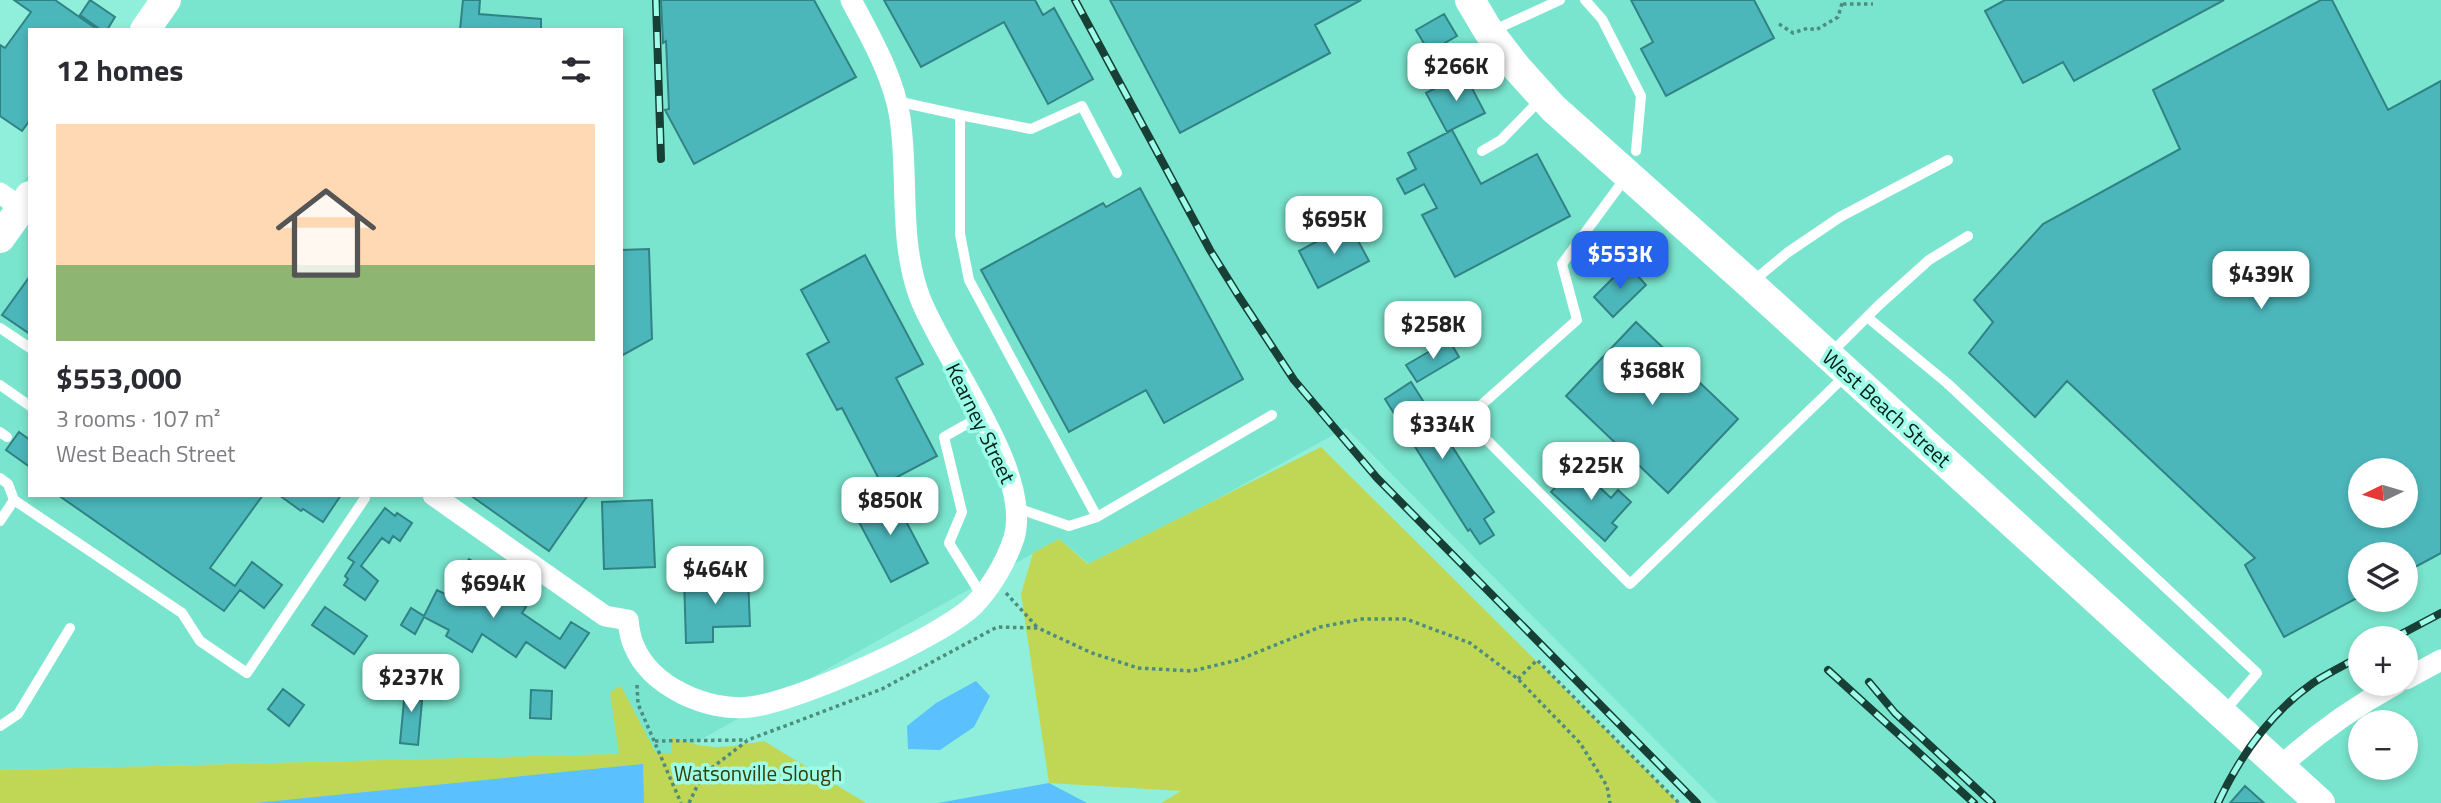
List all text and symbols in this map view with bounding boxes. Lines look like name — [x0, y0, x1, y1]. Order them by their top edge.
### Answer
pin: $266K — [1407, 43, 1505, 103]
text: 12 homes — [56, 47, 183, 93]
text: $266K — [1423, 48, 1489, 83]
icon: filters — [557, 51, 595, 89]
icon: home — [263, 170, 389, 296]
pin: $695K — [1285, 196, 1383, 256]
text: $695K — [1301, 201, 1367, 236]
pin: $553K — [1571, 232, 1669, 291]
text: $553K — [1587, 236, 1653, 271]
pin: $439K — [2212, 252, 2310, 311]
text: $439K — [2228, 256, 2294, 291]
pin: $258K — [1384, 302, 1482, 361]
text: $258K — [1400, 306, 1466, 341]
street label: West Beach Street — [1815, 341, 1959, 475]
pin: $368K — [1603, 348, 1701, 407]
text: $368K — [1619, 352, 1685, 387]
text: $553,000 — [56, 355, 182, 401]
street label: Kearney Street — [938, 357, 1024, 489]
text: 3 rooms · 107 m² — [56, 401, 220, 436]
pin: $334K — [1393, 402, 1491, 461]
text: $334K — [1409, 406, 1475, 441]
text: West Beach Street — [56, 436, 235, 471]
pin: $225K — [1542, 442, 1640, 502]
text: $225K — [1558, 447, 1624, 482]
north arrow — [2348, 458, 2418, 528]
map controls — [2348, 458, 2418, 780]
pin: $850K — [841, 477, 939, 537]
text: $850K — [857, 482, 923, 517]
button: layers — [2348, 542, 2418, 612]
pin: $464K — [666, 546, 764, 606]
text: $464K — [682, 551, 748, 586]
pin: $694K — [444, 560, 542, 620]
text: $694K — [460, 565, 526, 600]
button: + — [2348, 626, 2418, 696]
pin: $237K — [362, 654, 460, 714]
text: $237K — [378, 659, 444, 694]
button: − — [2348, 710, 2418, 780]
park label: Watsonville Slough — [674, 757, 842, 789]

